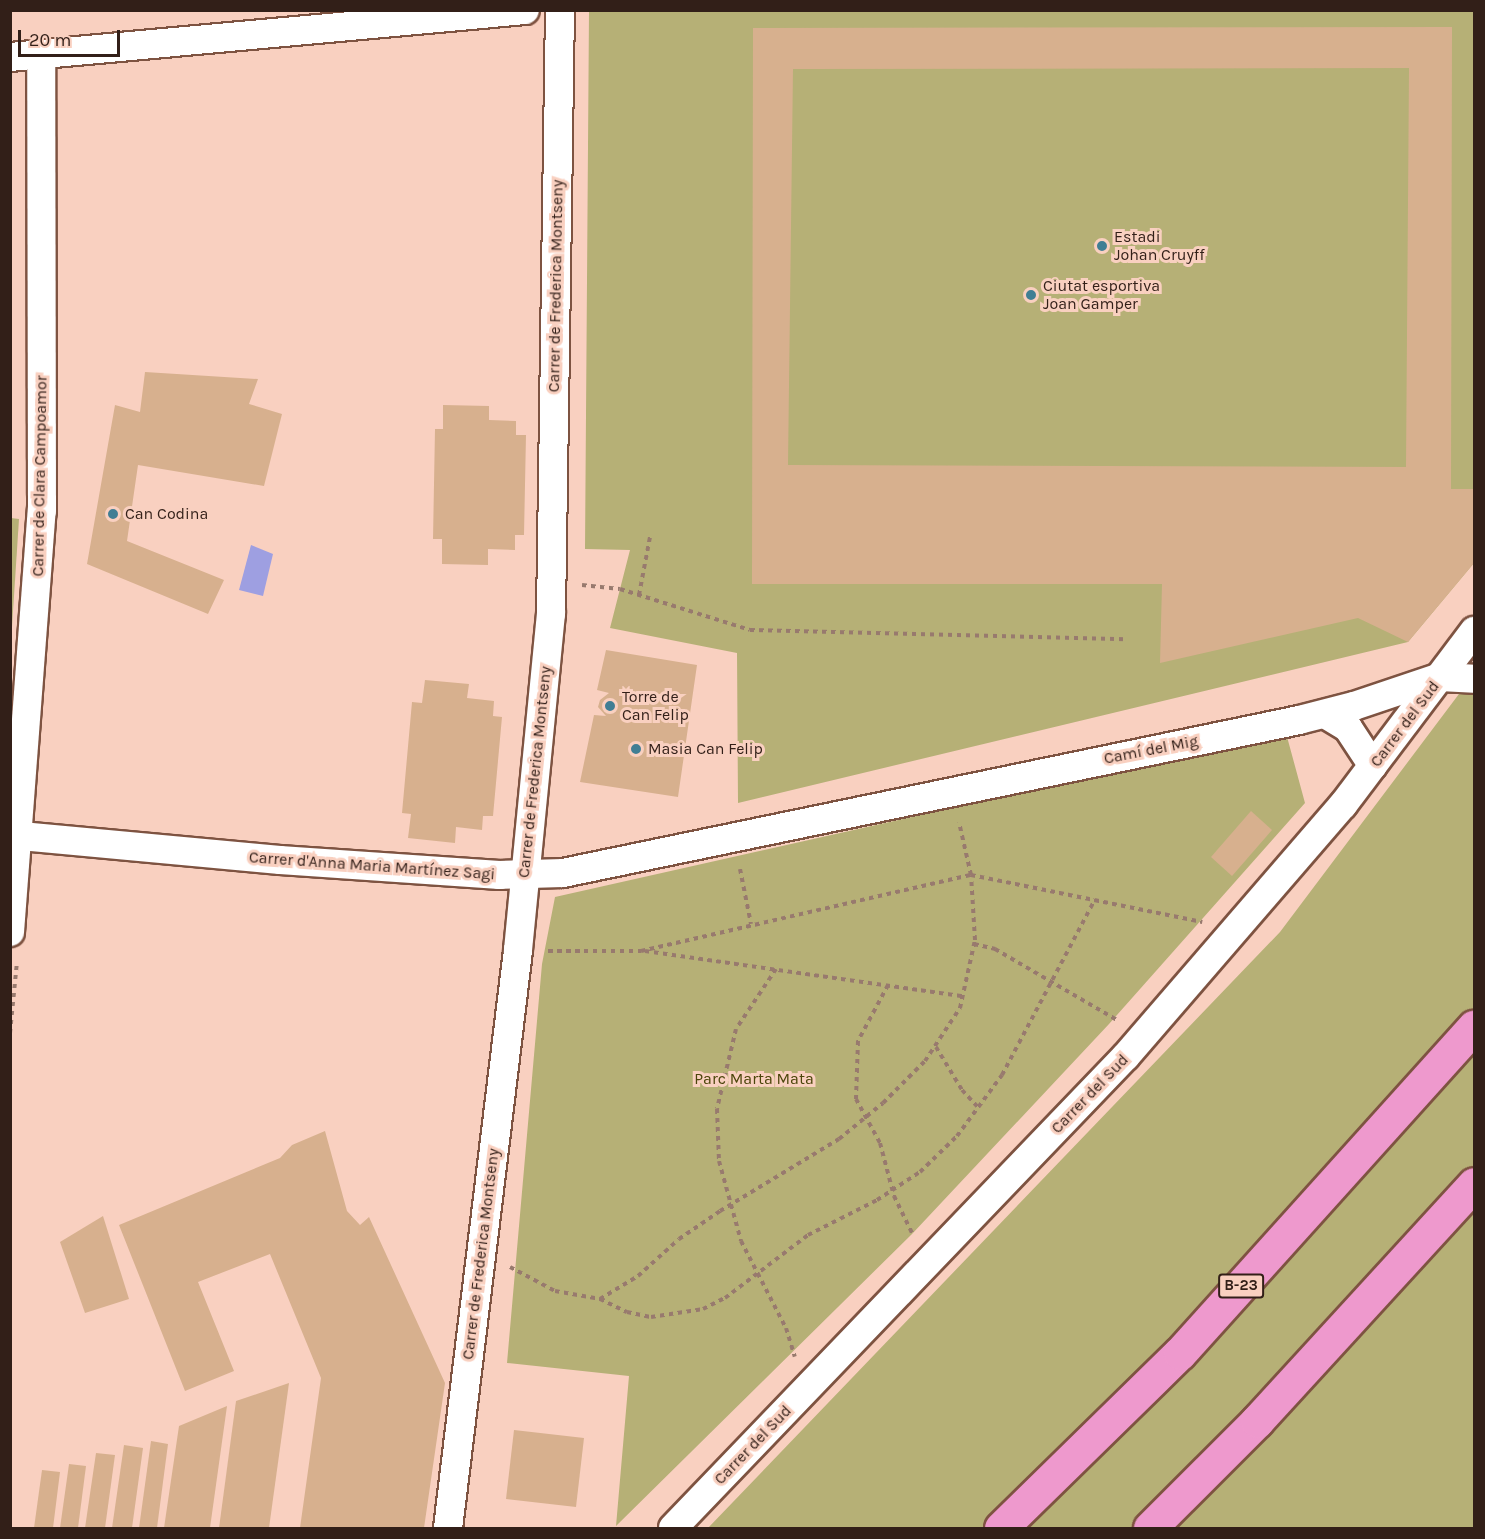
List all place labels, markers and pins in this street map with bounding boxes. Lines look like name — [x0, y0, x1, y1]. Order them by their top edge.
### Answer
place label: Estadi Johan Cruyff — [1114, 227, 1205, 265]
marker: Estadi Johan Cruyff — [1095, 239, 1109, 253]
place label: Ciutat esportiva Joan Gamper — [1043, 276, 1160, 314]
marker: Ciutat esportiva Joan Gamper — [1024, 288, 1038, 302]
place label: Can Codina — [125, 504, 208, 524]
marker: Can Codina — [106, 507, 120, 521]
place label: Torre de Can Felip — [622, 687, 689, 725]
marker: Torre de Can Felip — [603, 699, 617, 713]
place label: Masia Can Felip — [648, 739, 763, 759]
marker: Masia Can Felip — [629, 742, 643, 756]

